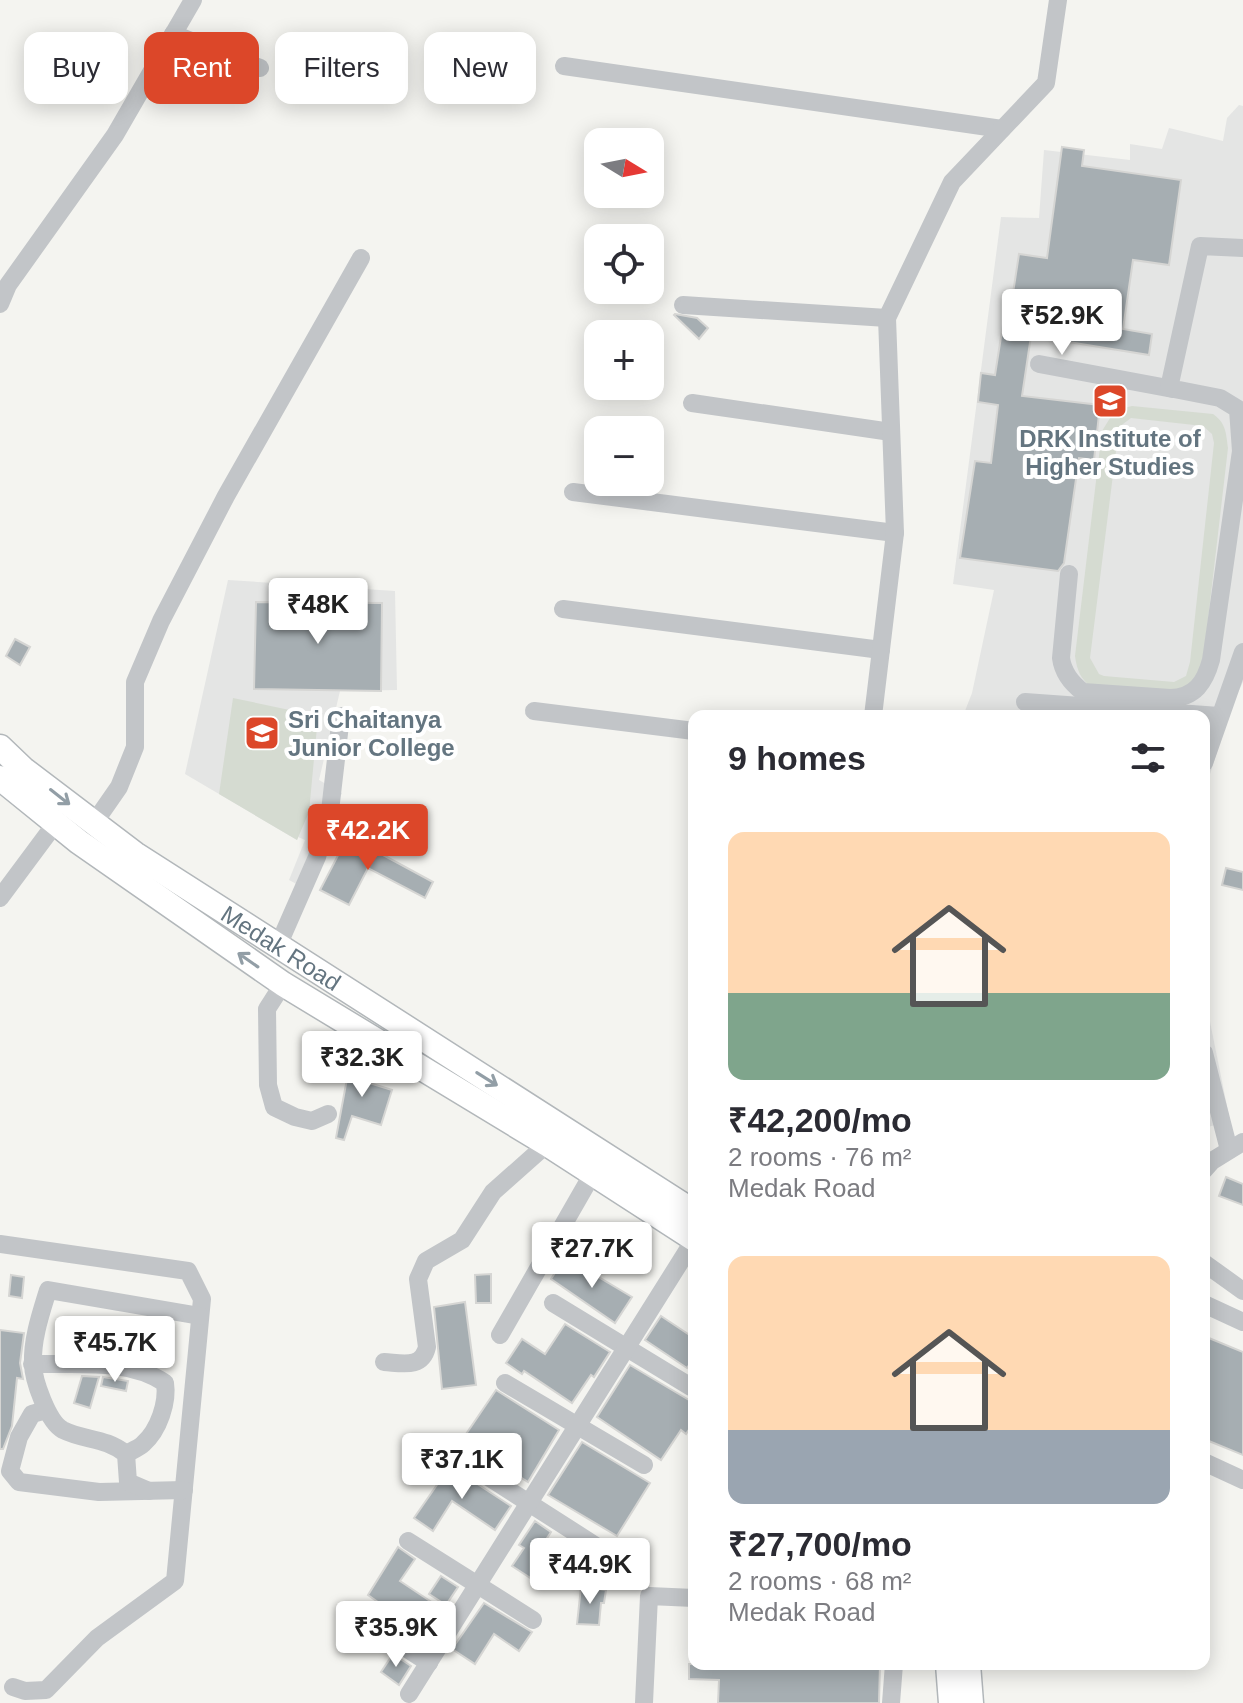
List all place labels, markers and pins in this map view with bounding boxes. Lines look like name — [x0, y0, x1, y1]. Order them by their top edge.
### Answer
pin: ₹52.9K — [997, 289, 1127, 357]
school or university icon: DRK Institute of Higher Studies — [1091, 382, 1129, 420]
place label: DRK Institute of Higher Studies — [1019, 425, 1202, 480]
pin: ₹48K — [271, 578, 365, 646]
place label: Sri Chaitanya Junior College — [288, 706, 455, 761]
school or university icon: Sri Chaitanya Junior College — [243, 714, 281, 752]
pin: ₹42.2K — [303, 804, 433, 872]
pin: ₹32.3K — [297, 1031, 427, 1099]
pin: ₹27.7K — [527, 1222, 657, 1290]
pin: ₹45.7K — [50, 1316, 180, 1384]
pin: ₹37.1K — [397, 1433, 527, 1501]
pin: ₹44.9K — [525, 1538, 655, 1606]
pin: ₹35.9K — [331, 1601, 461, 1669]

